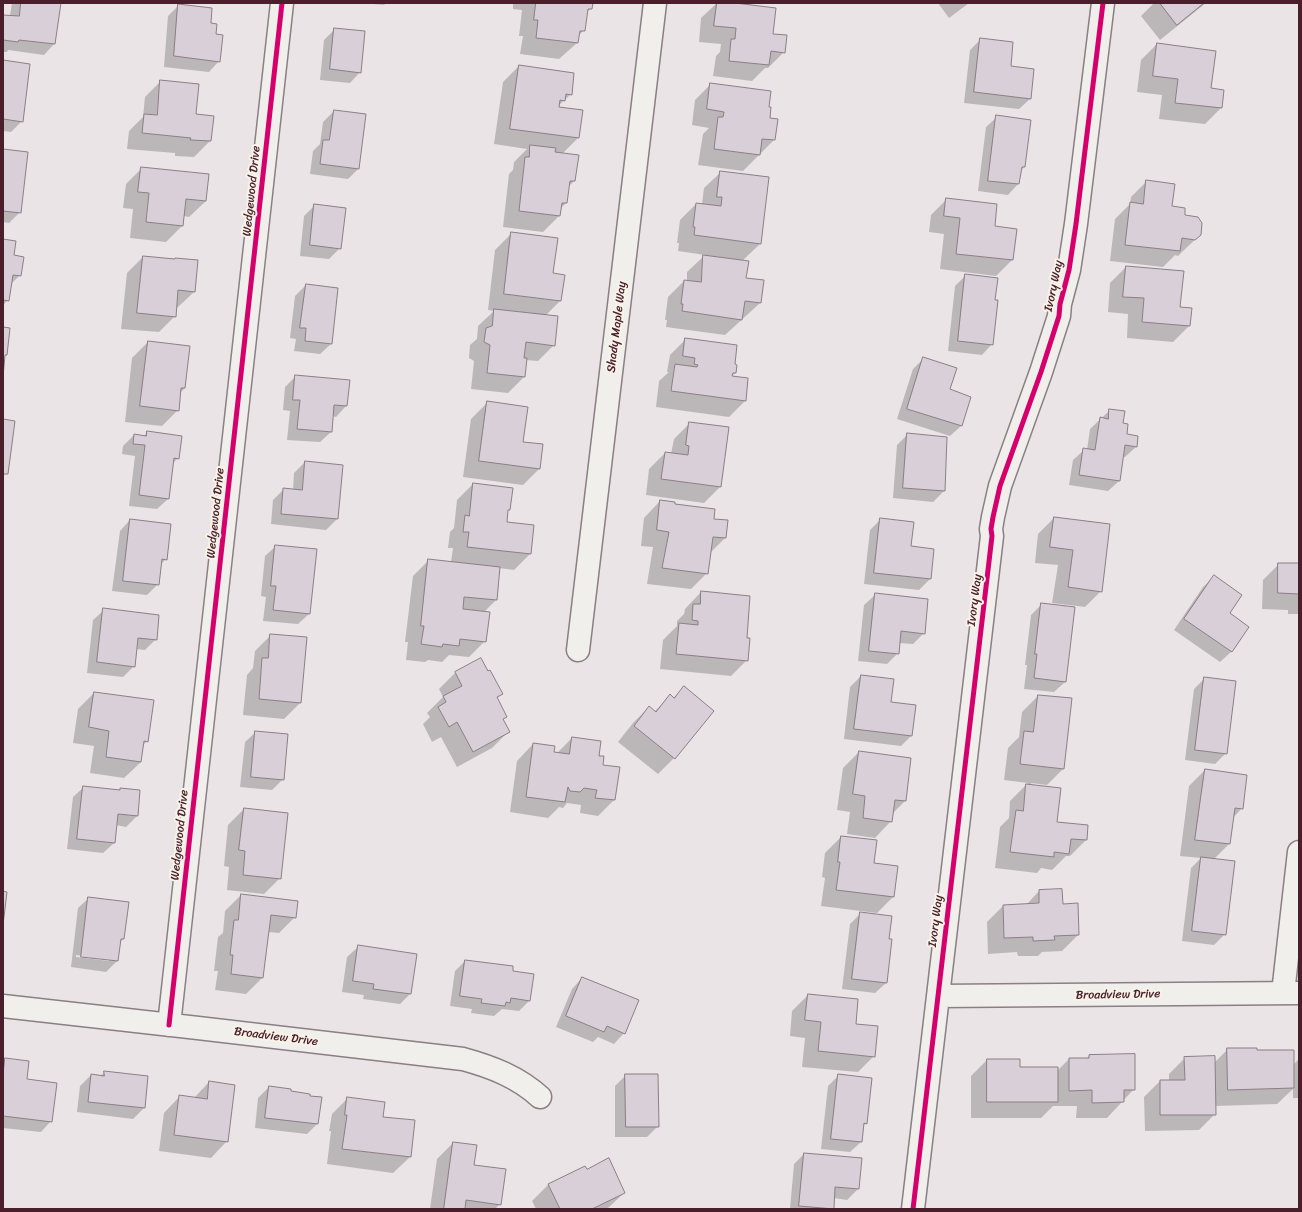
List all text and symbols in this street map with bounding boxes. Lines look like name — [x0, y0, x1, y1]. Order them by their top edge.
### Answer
street label: Wedgewood Drive — [240, 145, 264, 237]
street label: Ivory Way — [1042, 259, 1066, 313]
street label: Shady Maple Way — [604, 281, 630, 373]
street label: Wedgewood Drive — [204, 467, 228, 559]
street label: Ivory Way — [965, 573, 985, 627]
street label: Wedgewood Drive — [168, 789, 192, 881]
street label: Ivory Way — [926, 894, 946, 948]
street label: Broadview Drive — [1076, 987, 1160, 1003]
street label: Broadview Drive — [233, 1025, 319, 1049]

